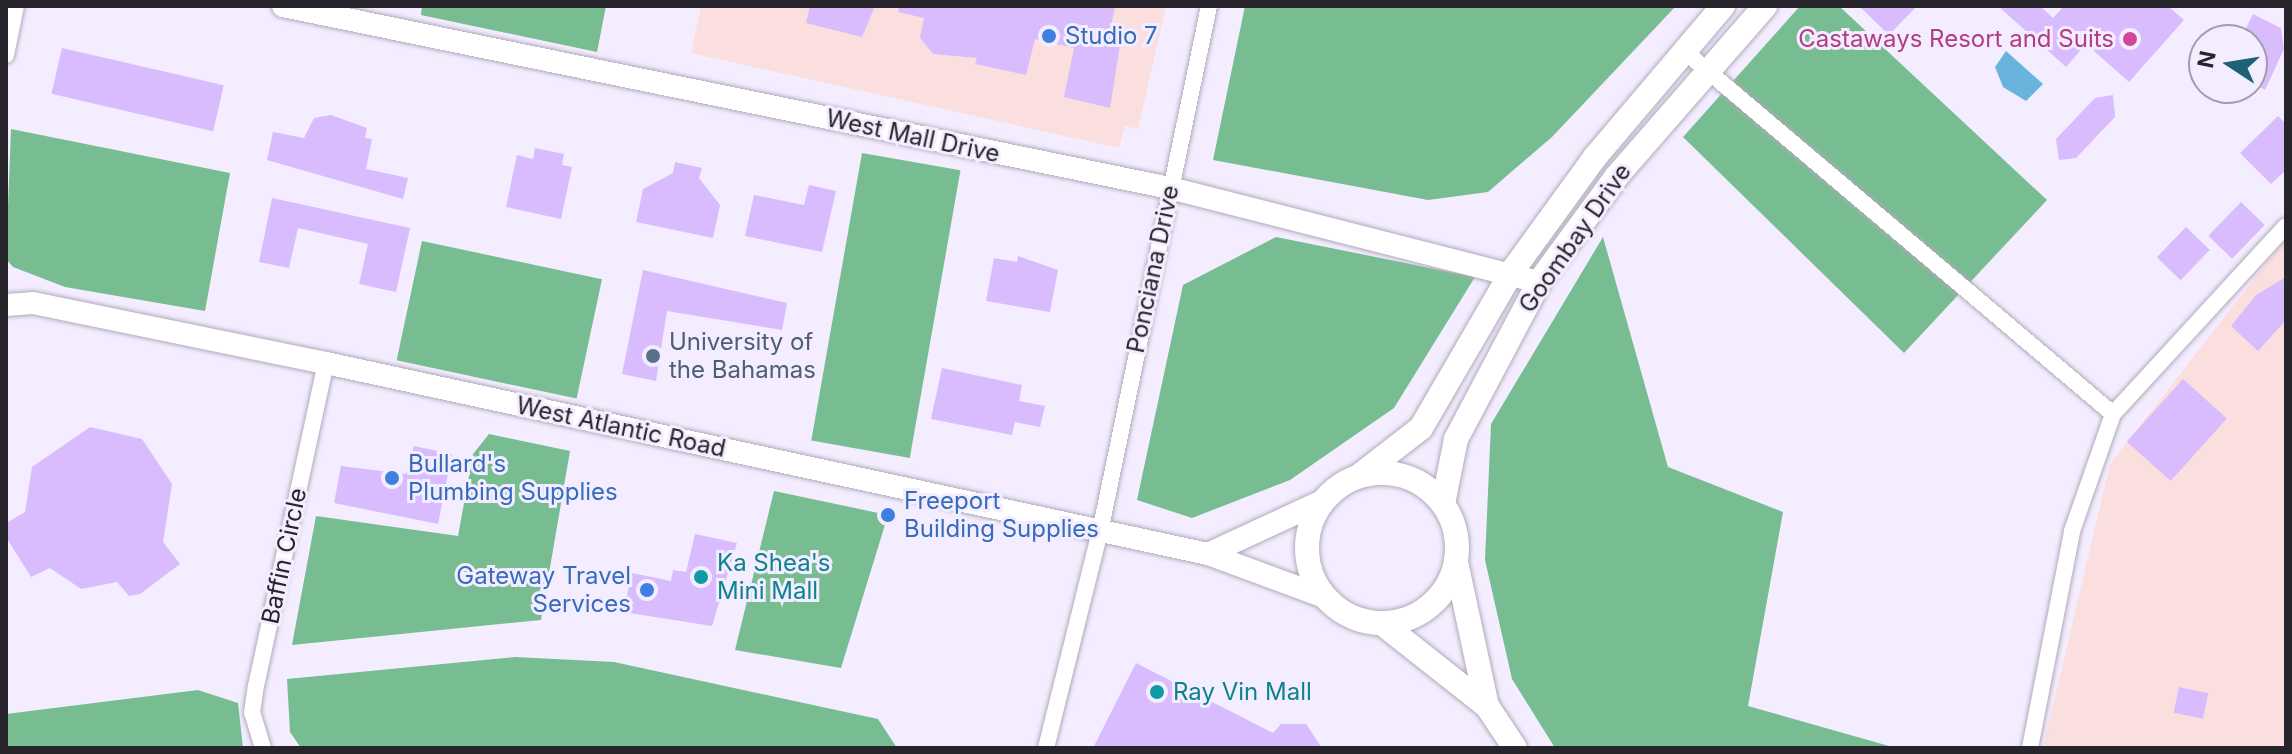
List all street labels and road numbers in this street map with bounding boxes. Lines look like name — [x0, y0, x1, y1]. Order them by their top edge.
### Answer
street label: West Mall Drive — [824, 104, 1002, 168]
street label: Goombay Drive — [1513, 158, 1637, 318]
street label: Ponciana Drive — [1121, 183, 1185, 355]
street label: West Atlantic Road — [514, 391, 728, 463]
street label: Baffin Circle — [256, 485, 312, 627]

